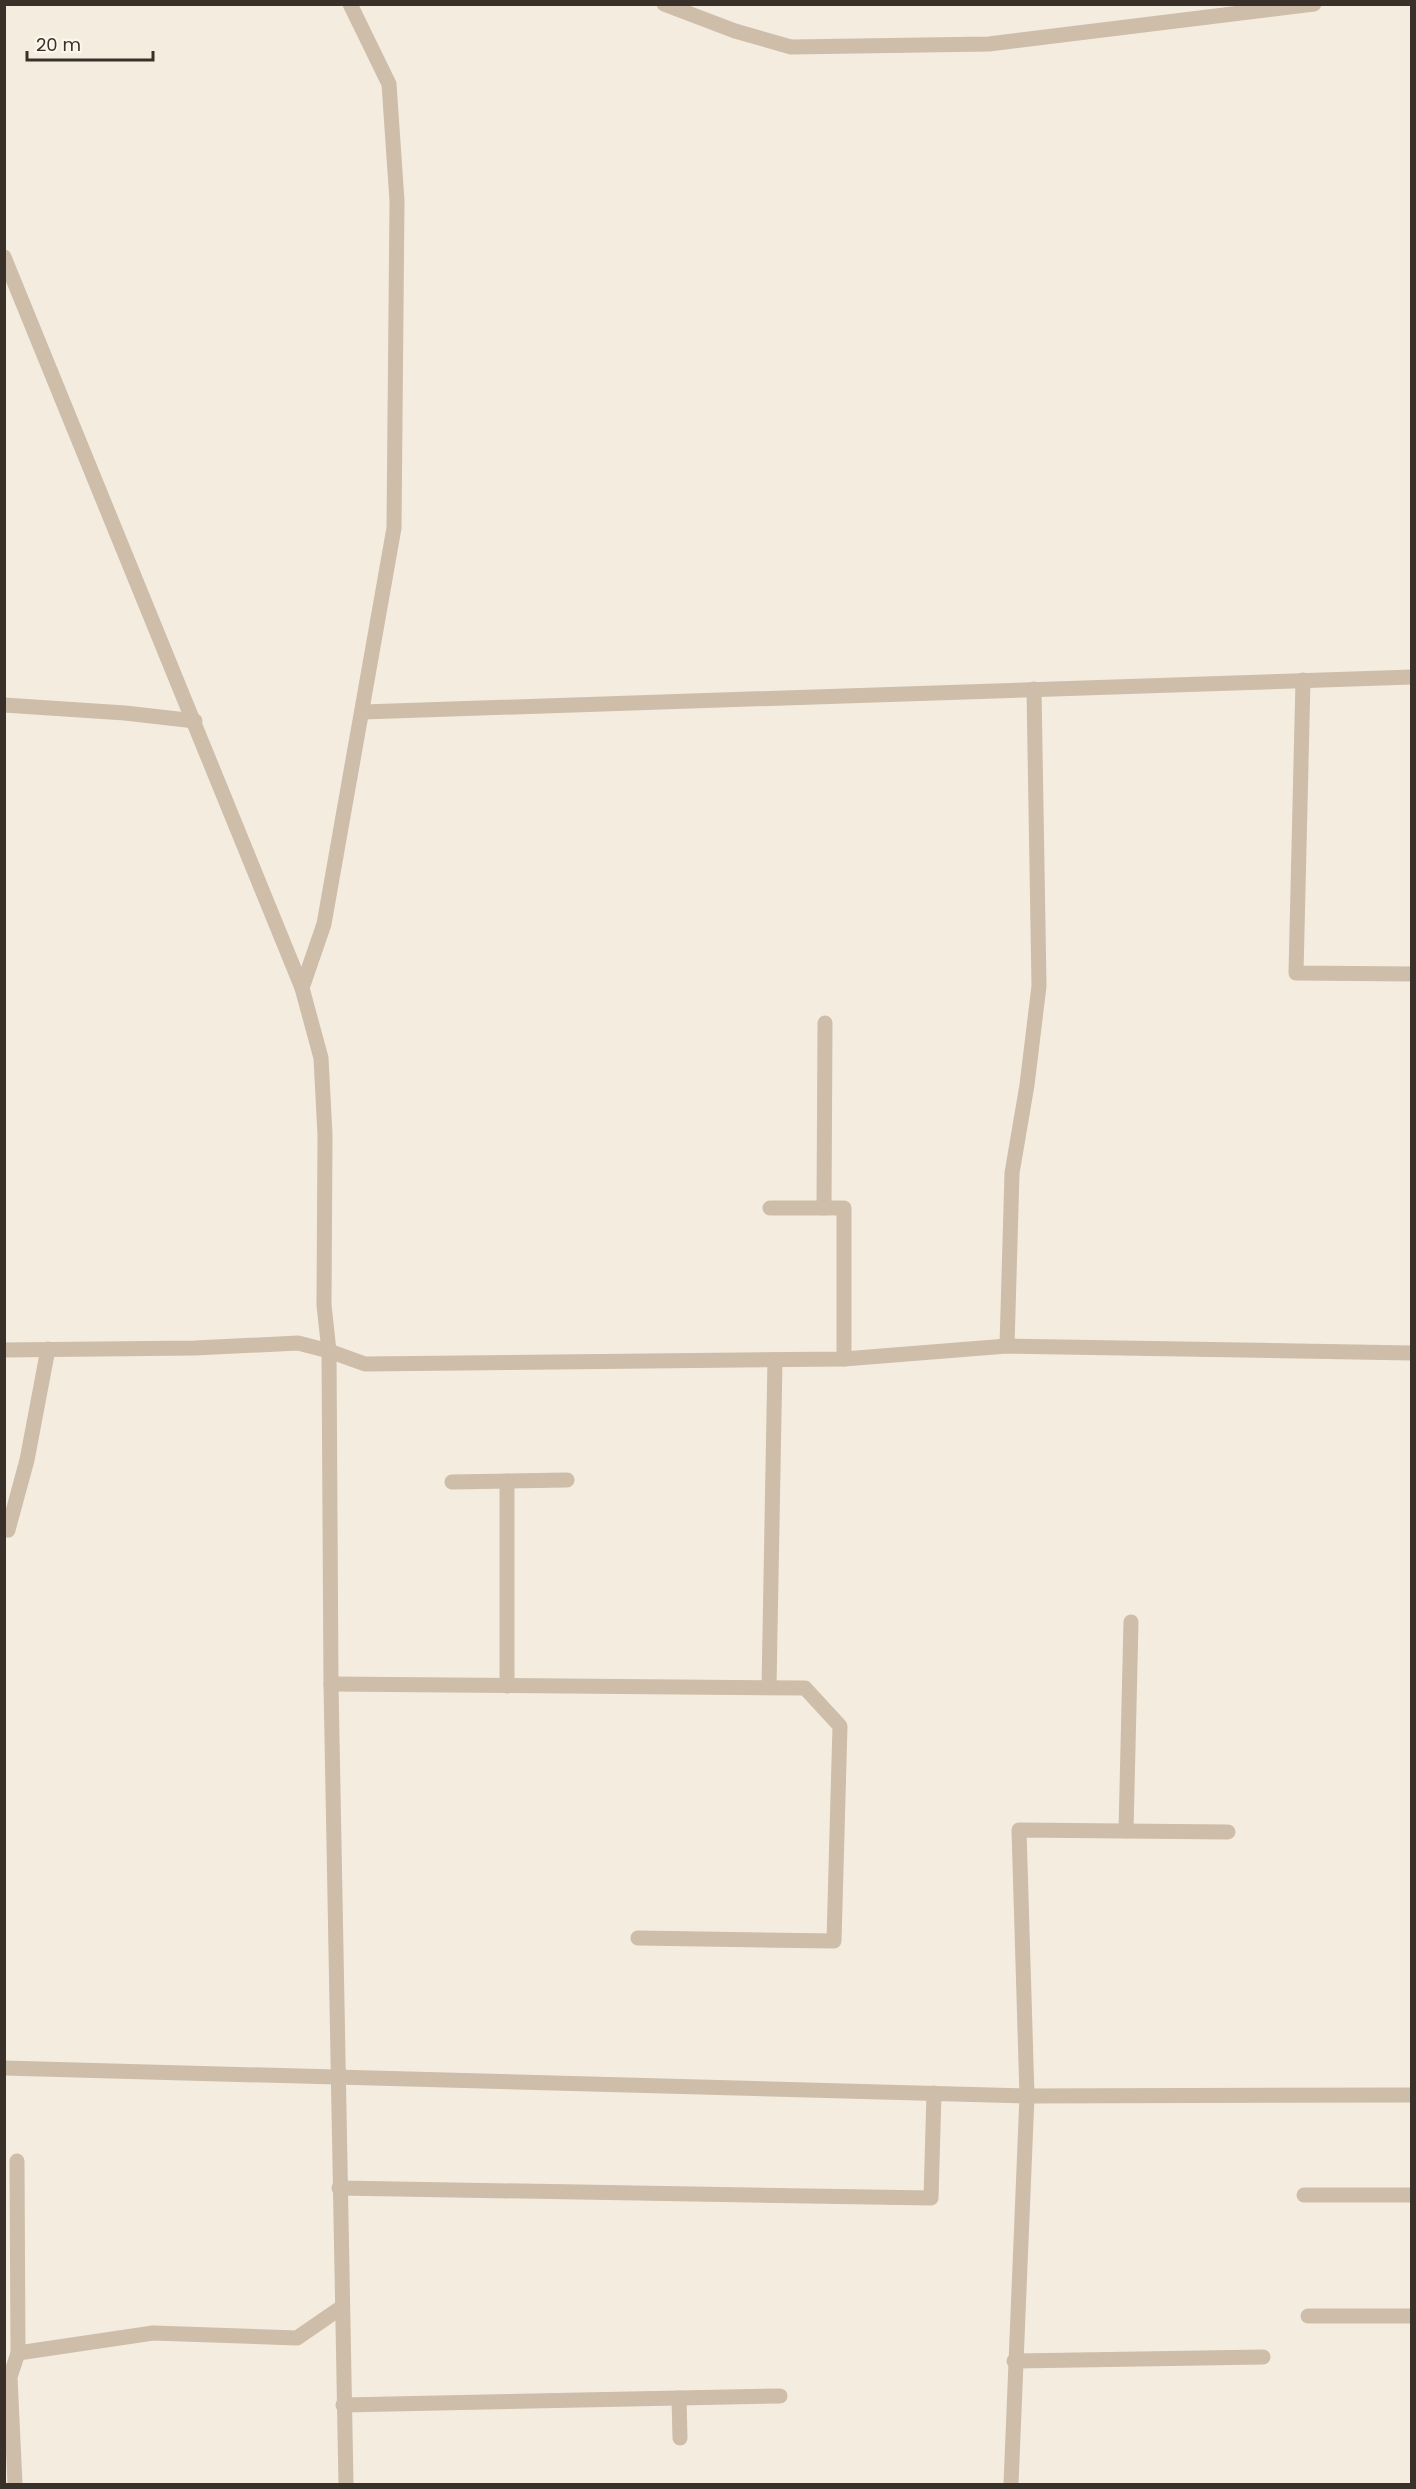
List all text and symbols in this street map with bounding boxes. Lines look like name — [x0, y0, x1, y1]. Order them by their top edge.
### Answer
scale bar — [27, 24, 153, 62]
text: 20 m — [36, 32, 81, 57]

